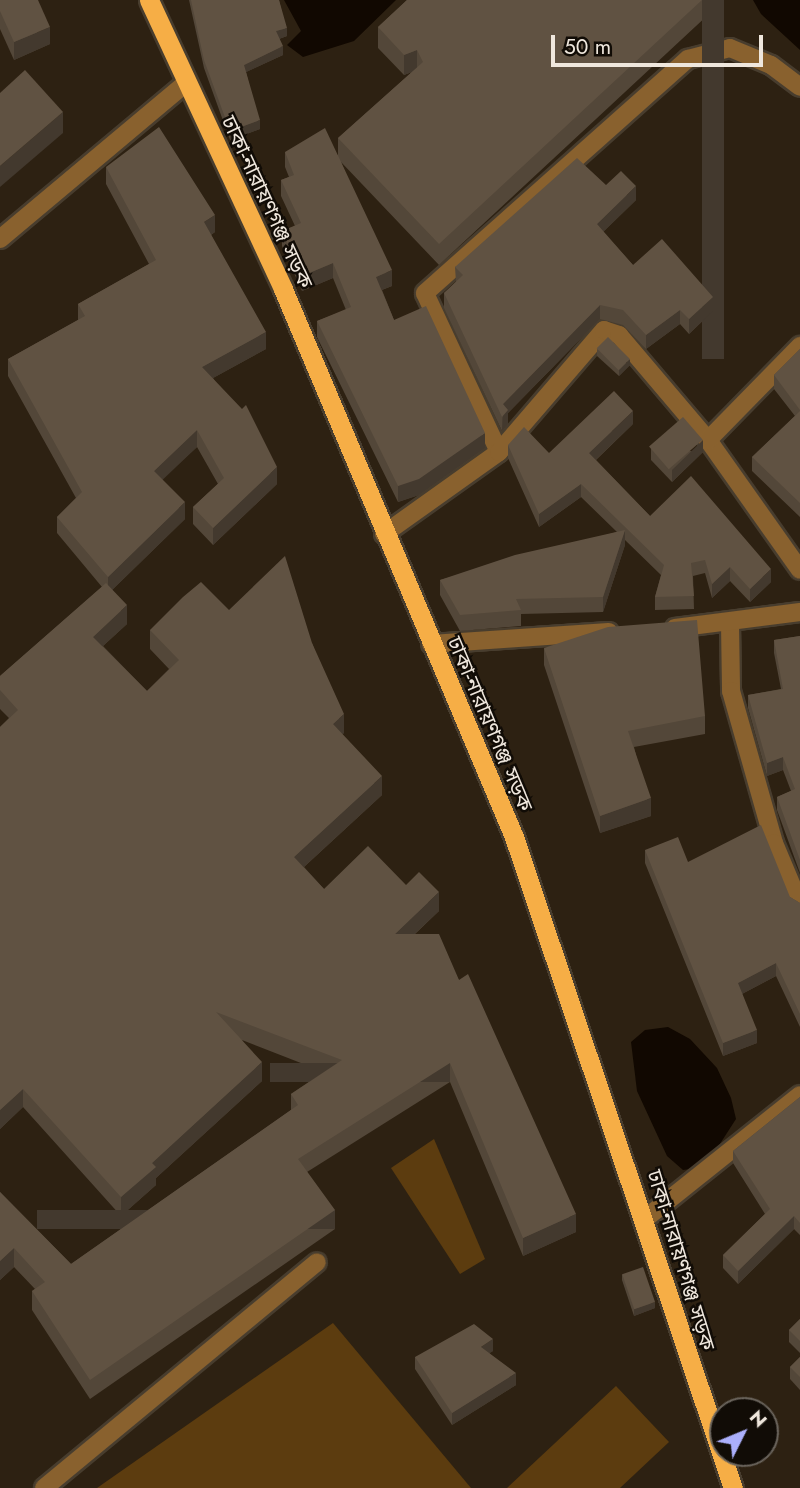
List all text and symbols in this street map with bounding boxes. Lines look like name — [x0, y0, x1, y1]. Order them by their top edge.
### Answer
scale bar — [555, 21, 767, 65]
text: 50 m — [564, 32, 611, 62]
street label: ঢাকা-নারায়ণগঞ্জ সড়ক — [216, 112, 318, 292]
street label: ঢাকা-নারায়ণগঞ্জ সড়ক — [442, 633, 538, 815]
street label: ঢাকা-নারায়ণগঞ্জ সড়ক — [642, 1167, 720, 1353]
north arrow — [709, 1397, 779, 1467]
text: N — [743, 1404, 773, 1433]

